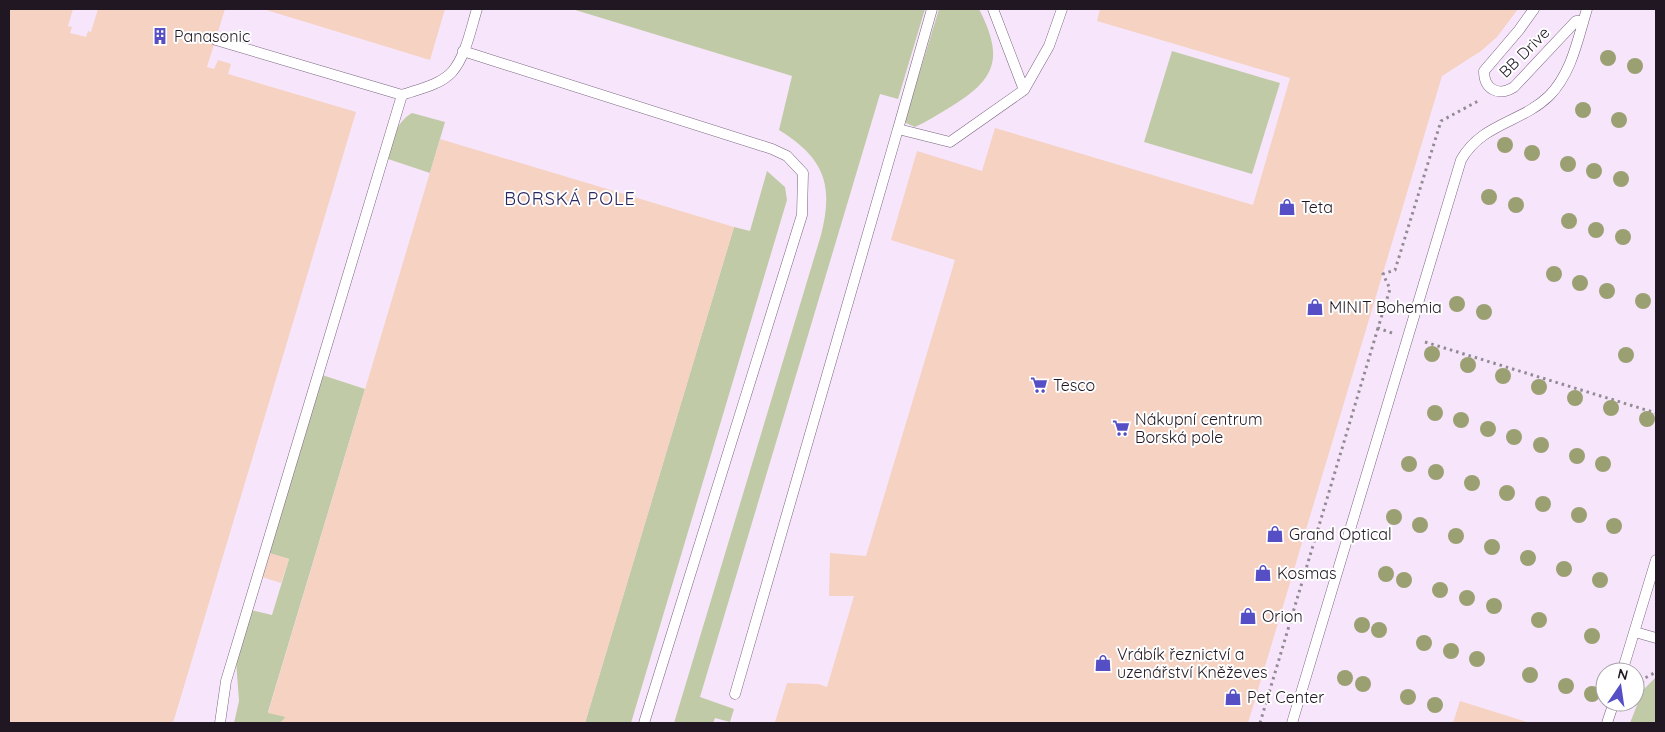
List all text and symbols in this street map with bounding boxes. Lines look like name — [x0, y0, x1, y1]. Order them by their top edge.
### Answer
street label: BB Drive — [1494, 22, 1554, 82]
building icon: Panasonic — [150, 26, 170, 46]
place label: Panasonic — [174, 26, 250, 46]
district label: BORSKÁ POLE — [504, 187, 636, 210]
shop icon: Teta — [1277, 197, 1297, 217]
place label: Teta — [1301, 197, 1333, 217]
shop icon: MINIT Bohemia — [1305, 297, 1325, 317]
place label: MINIT Bohemia — [1329, 297, 1442, 317]
supermarket icon: Tesco — [1029, 375, 1049, 395]
place label: Tesco — [1053, 375, 1095, 395]
place label: Nákupní centrum Borská pole — [1135, 409, 1263, 447]
supermarket icon: Nákupní centrum Borská pole — [1111, 418, 1131, 438]
shop icon: Grand Optical — [1265, 524, 1285, 544]
place label: Grand Optical — [1289, 524, 1392, 544]
shop icon: Kosmas — [1253, 563, 1273, 583]
place label: Kosmas — [1277, 563, 1336, 583]
shop icon: Orion — [1238, 606, 1258, 626]
place label: Orion — [1262, 606, 1303, 626]
place label: Vrábík řeznictví a uzenářství Kněževes — [1117, 644, 1267, 682]
shop icon: Vrábík řeznictví a uzenářství Kněževes — [1093, 653, 1113, 673]
north arrow — [1595, 662, 1645, 712]
text: N — [1616, 664, 1630, 684]
shop icon: Pet Center — [1223, 687, 1243, 707]
place label: Pet Center — [1247, 687, 1325, 707]

